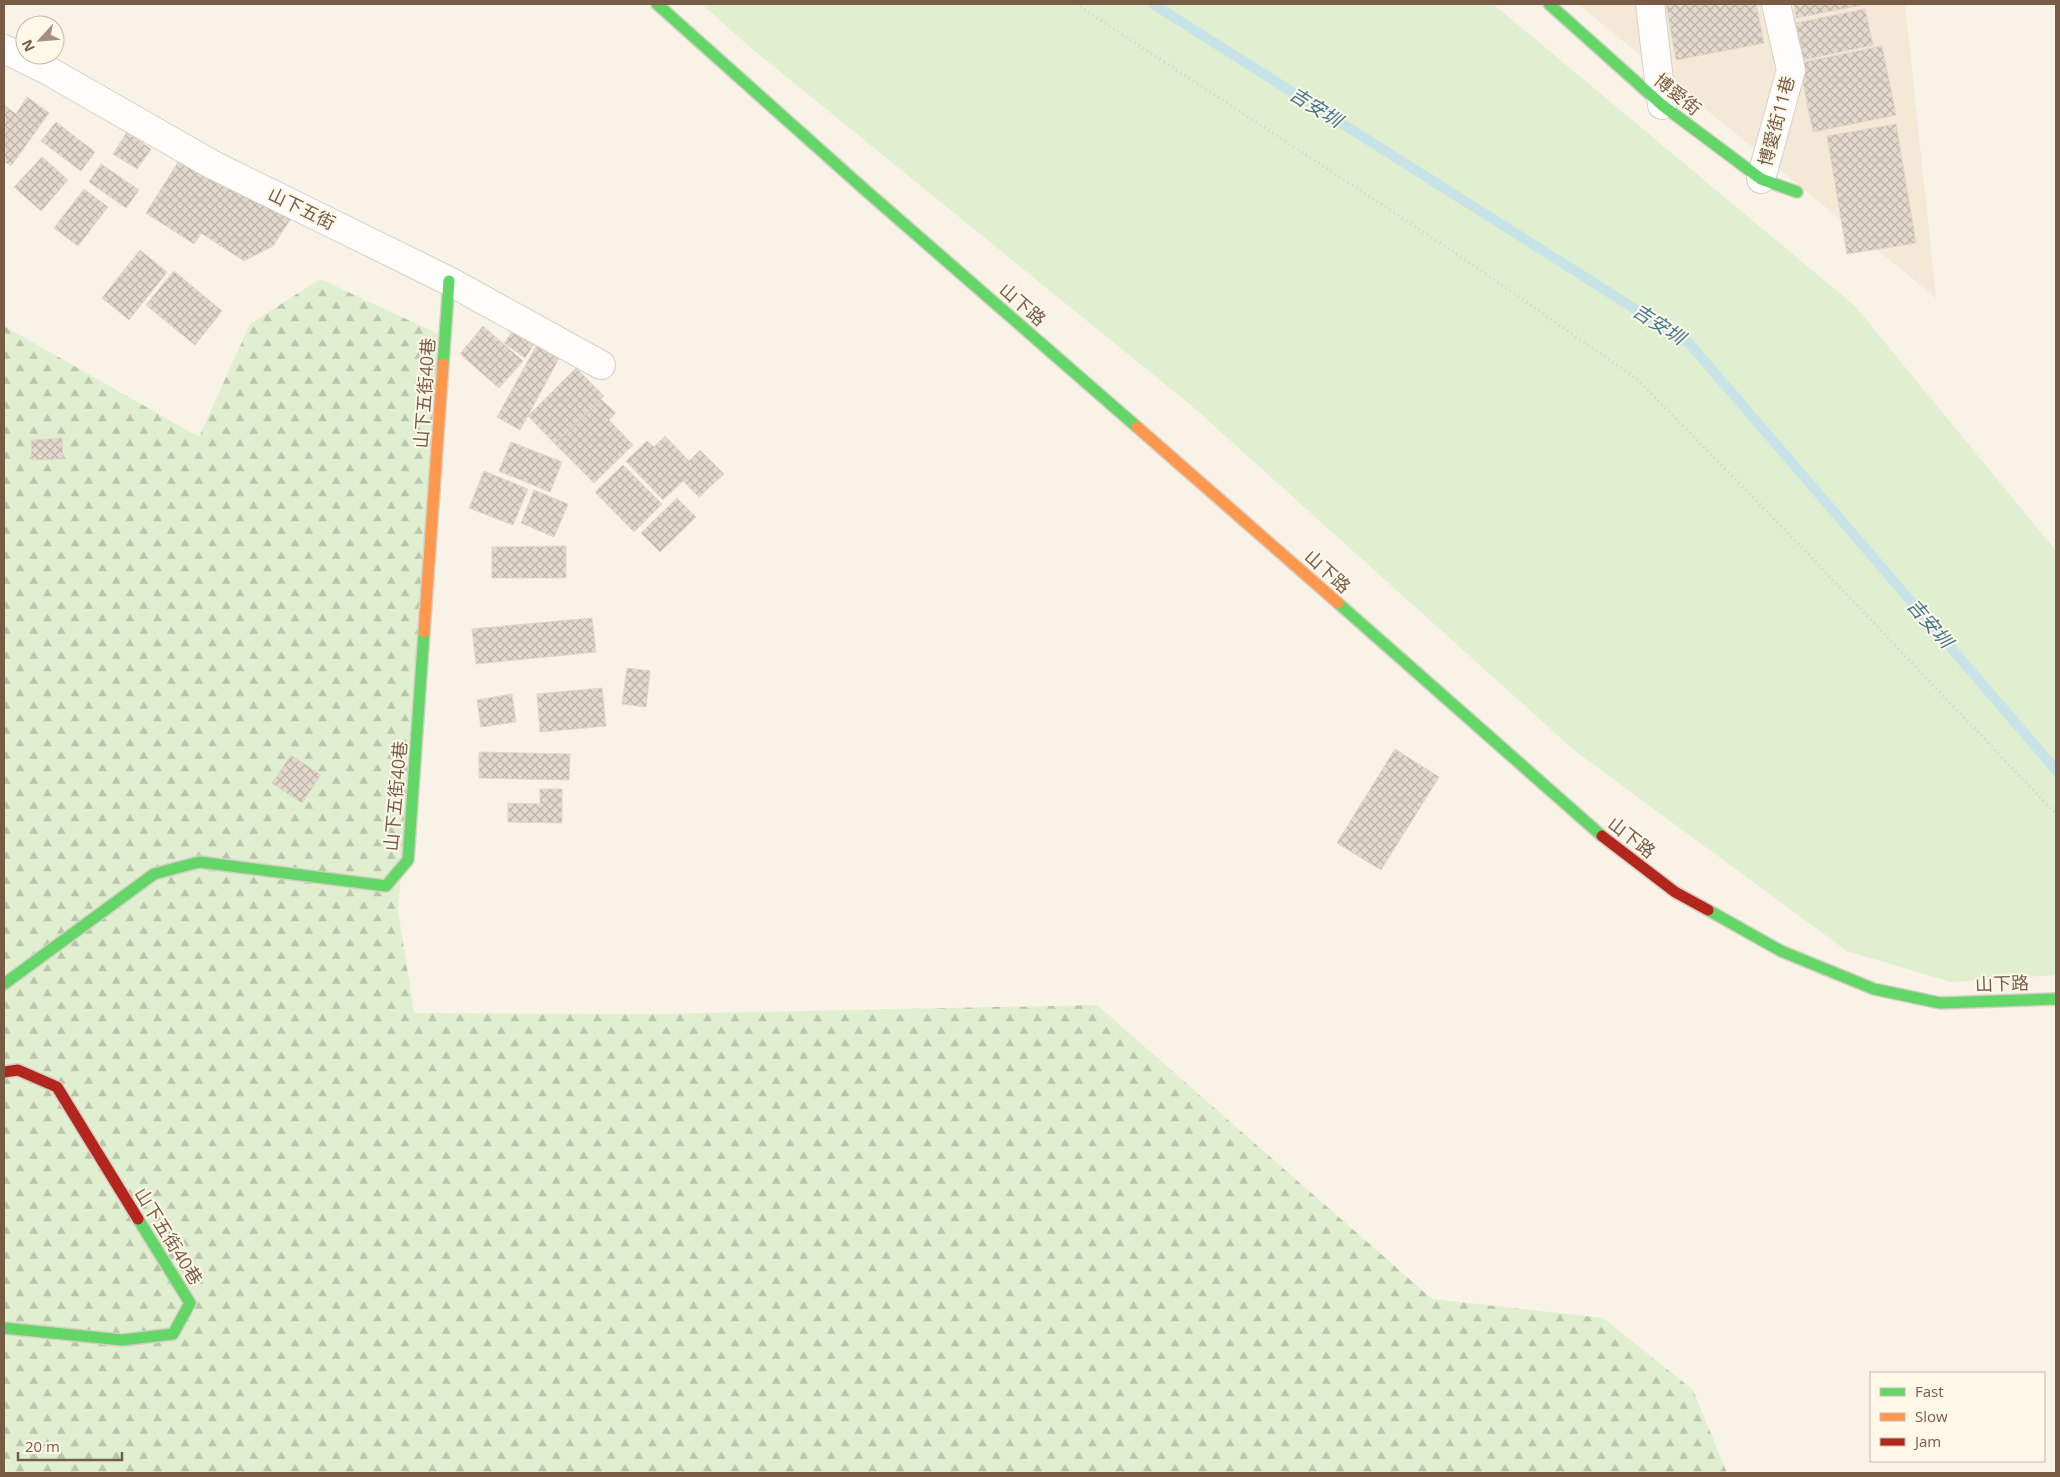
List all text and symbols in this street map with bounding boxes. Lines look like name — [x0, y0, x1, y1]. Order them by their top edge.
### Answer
north arrow — [15, 15, 65, 65]
text: N — [17, 37, 39, 55]
street label: 博愛街 — [1649, 68, 1707, 120]
street label: 博愛街11巷 — [1752, 73, 1800, 169]
water label: 吉安圳 — [1285, 81, 1350, 135]
street label: 山下五街 — [264, 181, 340, 235]
street label: 山下路 — [995, 277, 1051, 331]
water label: 吉安圳 — [1628, 298, 1692, 352]
street label: 山下五街40巷 — [408, 337, 440, 449]
street label: 山下路 — [1300, 544, 1356, 598]
water label: 吉安圳 — [1901, 593, 1960, 655]
street label: 山下五街40巷 — [378, 740, 412, 852]
street label: 山下路 — [1603, 811, 1661, 863]
street label: 山下路 — [1975, 970, 2029, 996]
street label: 山下五街40巷 — [130, 1183, 208, 1289]
legend — [1870, 1372, 2045, 1462]
text: Fast — [1915, 1381, 1944, 1401]
text: Slow — [1915, 1406, 1948, 1426]
scale bar — [18, 1430, 121, 1462]
text: Jam — [1913, 1431, 1941, 1451]
text: 20 m — [25, 1436, 60, 1456]

